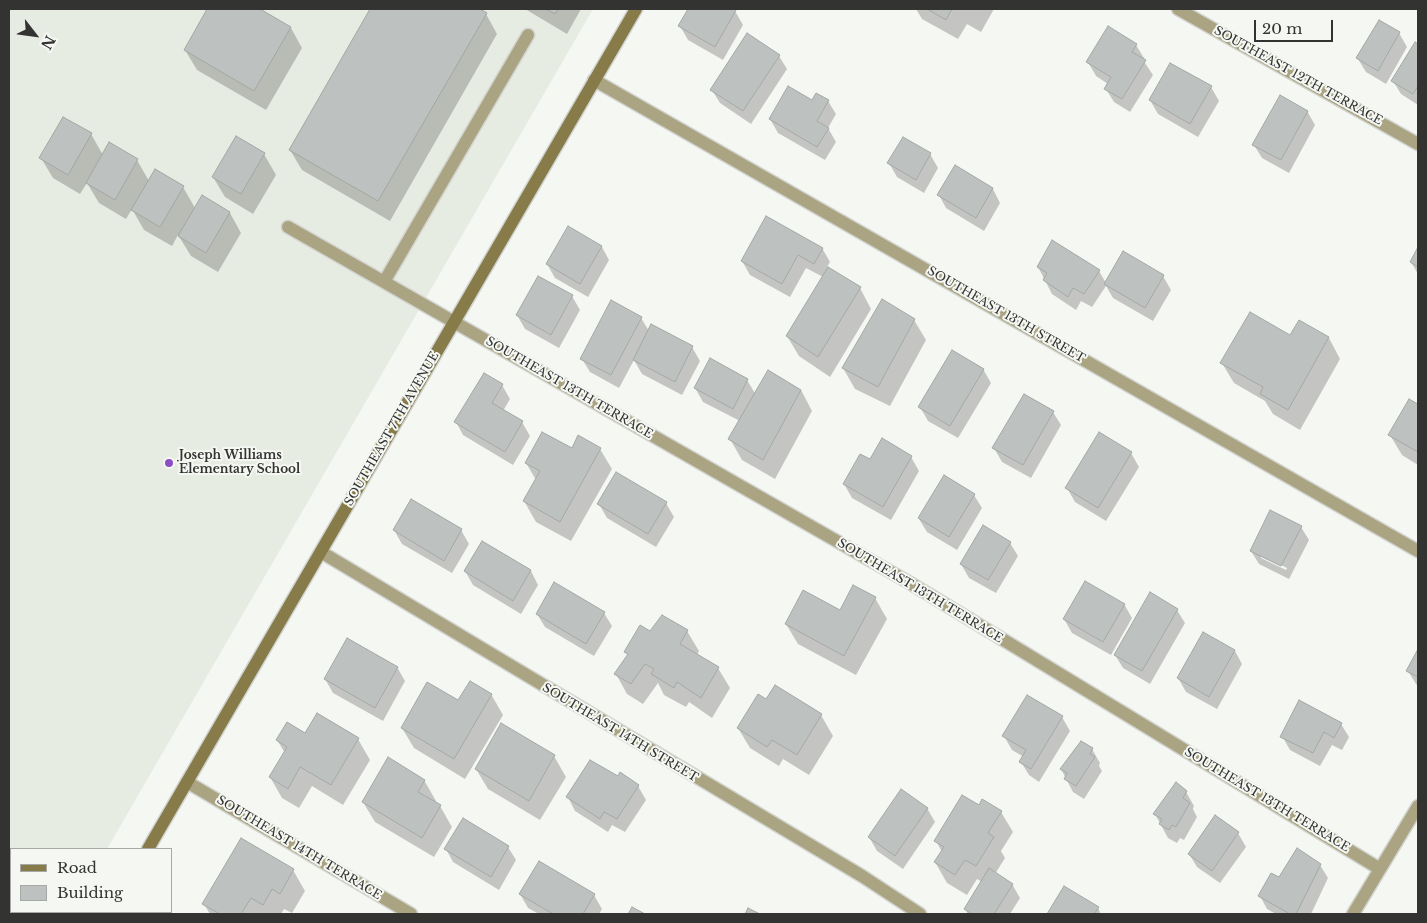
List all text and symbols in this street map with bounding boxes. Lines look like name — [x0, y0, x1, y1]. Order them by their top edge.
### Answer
north arrow — [10, 10, 60, 60]
scale bar — [1257, 10, 1336, 42]
text: 20 m — [1262, 19, 1302, 38]
street label: SOUTHEAST 12TH TERRACE — [1211, 24, 1385, 128]
text: N — [37, 32, 59, 53]
street label: SOUTHEAST 13TH STREET — [925, 264, 1087, 366]
street label: SOUTHEAST 13TH TERRACE — [483, 334, 655, 442]
street label: SOUTHEAST 7TH AVENUE — [342, 349, 442, 509]
place label: Joseph Williams Elementary School — [179, 449, 300, 477]
marker: Joseph Williams Elementary School — [163, 457, 175, 469]
street label: SOUTHEAST 13TH TERRACE — [835, 536, 1005, 646]
street label: SOUTHEAST 14TH STREET — [540, 681, 700, 785]
street label: SOUTHEAST 13TH TERRACE — [1182, 745, 1352, 855]
street label: SOUTHEAST 14TH TERRACE — [214, 793, 384, 903]
legend — [10, 848, 172, 913]
text: Road — [57, 858, 97, 877]
text: Building — [57, 883, 123, 902]

